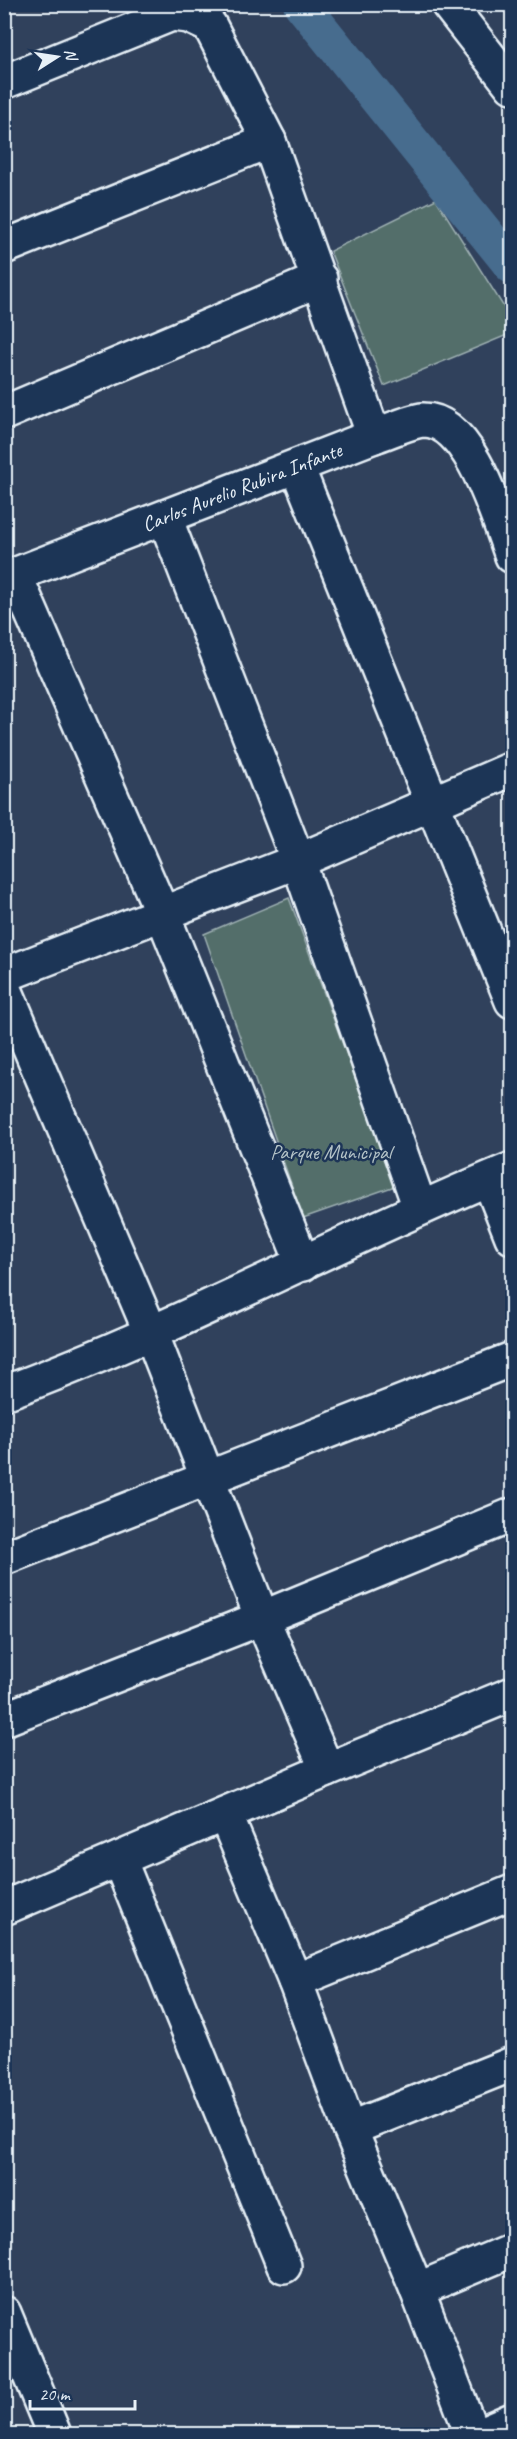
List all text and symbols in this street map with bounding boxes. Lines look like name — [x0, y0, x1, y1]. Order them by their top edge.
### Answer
north arrow — [27, 27, 87, 87]
text: N — [60, 47, 82, 64]
street label: Carlos Aurelio Rubira Infante — [138, 436, 346, 537]
park label: Parque Municipal — [270, 1139, 395, 1165]
scale bar — [30, 2373, 135, 2411]
text: 20 m — [39, 2383, 72, 2405]

